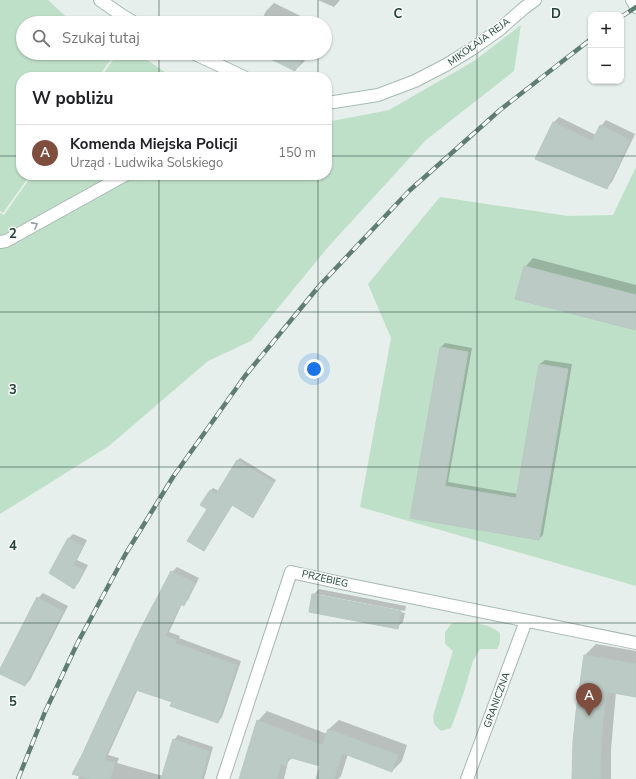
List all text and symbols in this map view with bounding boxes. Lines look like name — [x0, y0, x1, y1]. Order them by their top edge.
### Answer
text: C — [394, 5, 403, 23]
text: D — [551, 5, 561, 23]
map controls — [588, 12, 624, 84]
button: + — [588, 12, 624, 48]
street label: MIKOŁAJA REJA — [445, 14, 513, 69]
search box — [16, 16, 332, 60]
icon: search — [30, 27, 52, 49]
text: Szukaj tutaj — [62, 28, 140, 48]
button: − — [588, 48, 624, 84]
text: W pobliżu — [32, 87, 113, 110]
text: Komenda Miejska Policji — [70, 134, 238, 154]
text: A — [40, 144, 50, 162]
text: 150 m — [278, 144, 316, 162]
text: Urząd · Ludwika Solskiego — [70, 154, 223, 172]
one-way arrow — [31, 223, 38, 230]
text: 2 — [9, 225, 17, 243]
your location — [304, 359, 324, 379]
text: 3 — [9, 381, 17, 399]
text: 4 — [9, 537, 17, 555]
street label: PRZEBIEG — [300, 567, 350, 591]
street label: GRANICZNA — [480, 670, 514, 730]
pin: A — [576, 683, 602, 716]
text: 5 — [9, 693, 17, 711]

